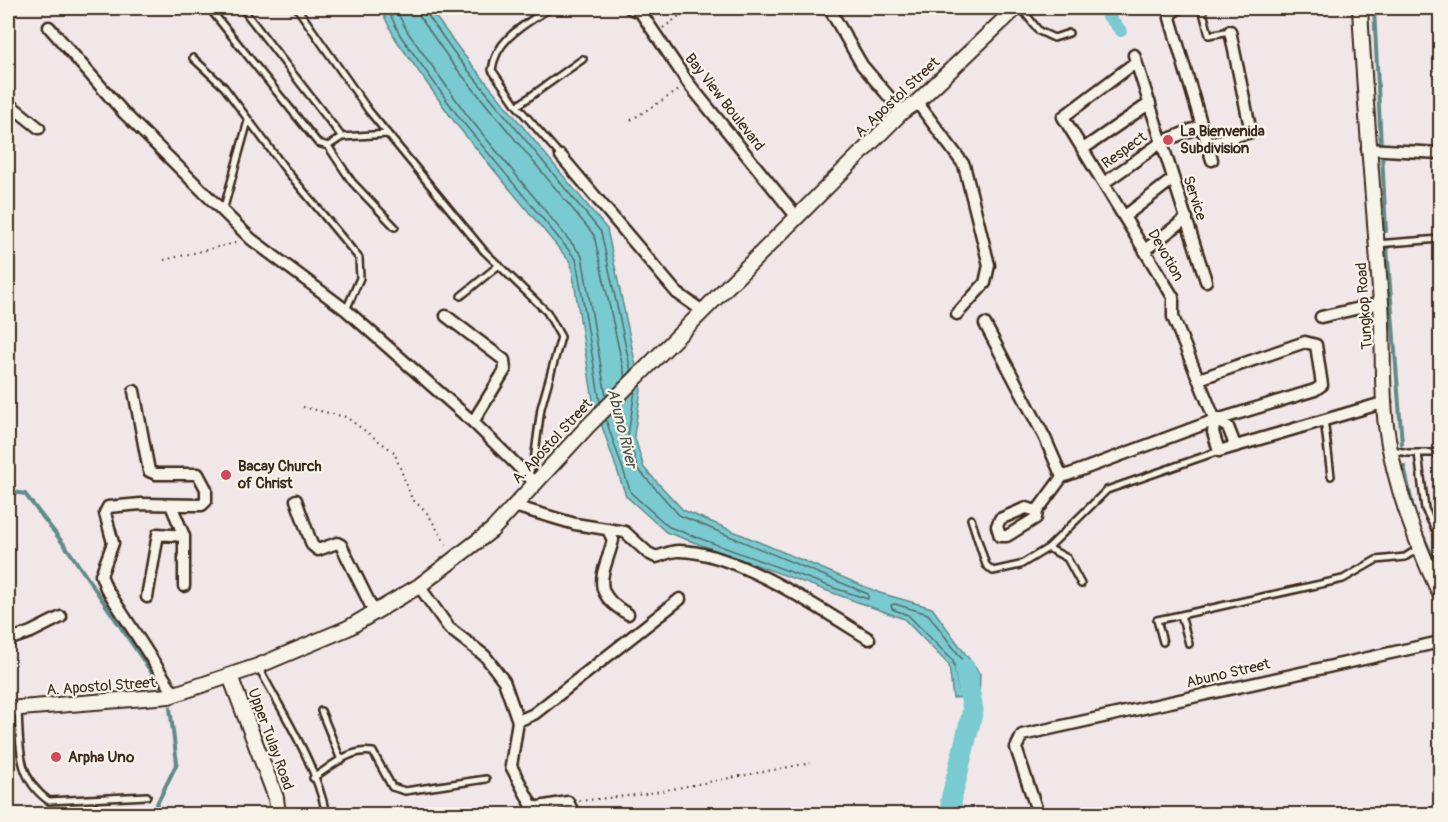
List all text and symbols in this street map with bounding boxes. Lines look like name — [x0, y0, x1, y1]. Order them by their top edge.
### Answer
street label: Bay View Boulevard — [681, 50, 769, 155]
street label: A. Apostol Street — [851, 52, 945, 142]
place label: La Bienvenida Subdivision — [1180, 122, 1265, 158]
street label: Respect — [1098, 127, 1151, 173]
marker: La Bienvenida Subdivision — [1161, 133, 1175, 147]
street label: Service — [1178, 173, 1211, 224]
street label: Devotion — [1143, 226, 1188, 285]
street label: Tungkop Road — [1352, 262, 1377, 350]
water label: Abuno River — [603, 386, 642, 472]
street label: A. Apostol Street — [508, 394, 597, 488]
place label: Bacay Church of Christ — [237, 457, 322, 493]
marker: Bacay Church of Christ — [219, 468, 233, 482]
street label: Abuno Street — [1184, 654, 1273, 692]
street label: A. Apostol Street — [46, 673, 157, 700]
street label: Upper Tulay Road — [243, 686, 298, 793]
place label: Arpha Uno — [68, 748, 134, 767]
marker: Arpha Uno — [49, 750, 63, 764]

